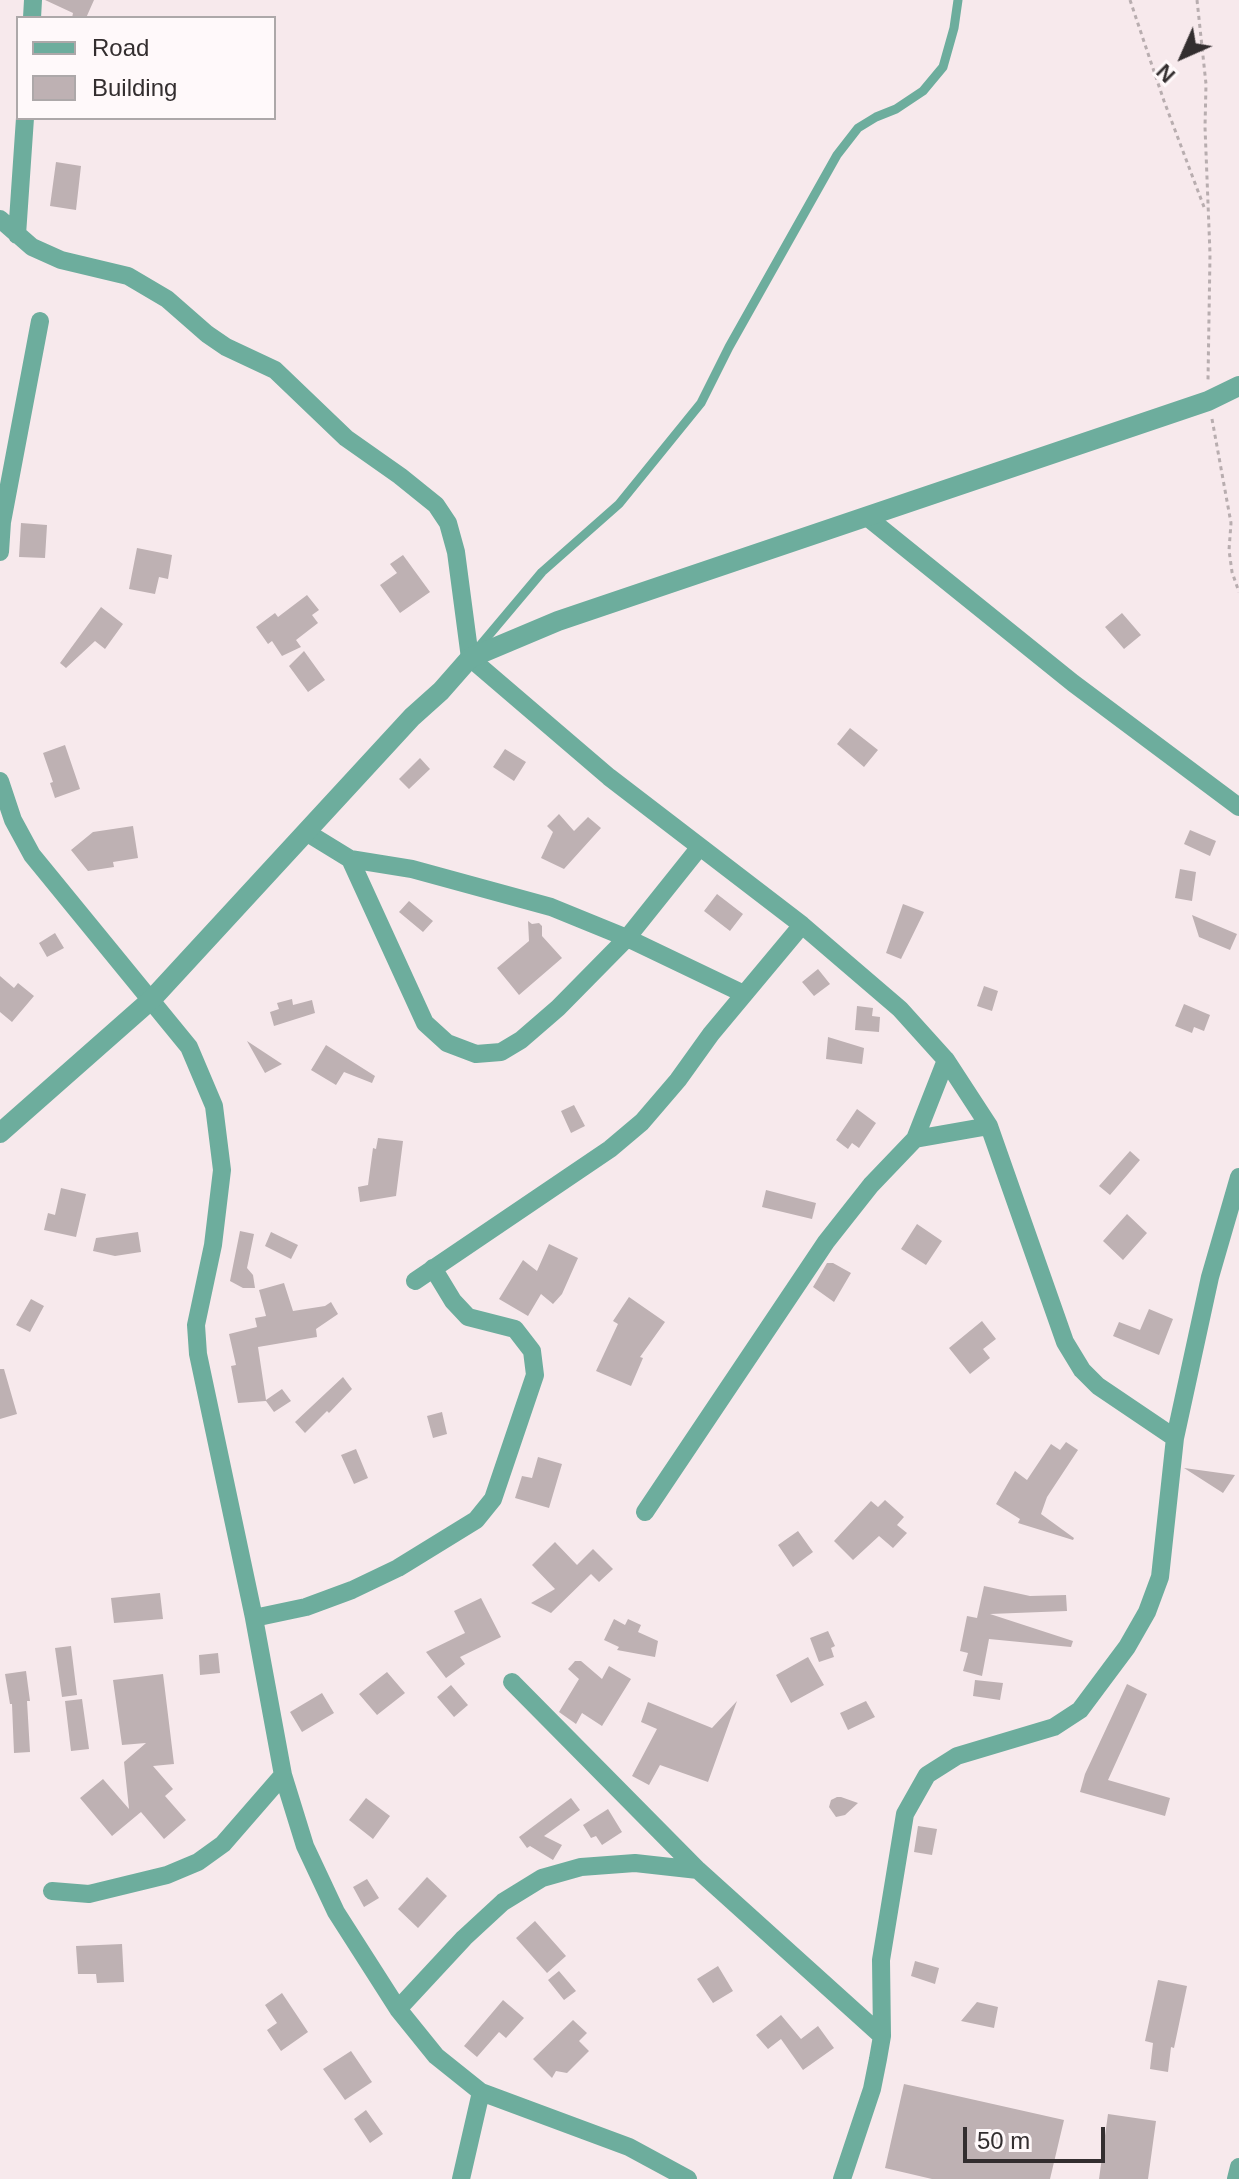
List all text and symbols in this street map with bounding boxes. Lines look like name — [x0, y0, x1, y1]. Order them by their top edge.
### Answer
legend — [16, 16, 276, 120]
north arrow — [1143, 16, 1223, 96]
text: Road — [92, 34, 149, 61]
text: N — [1151, 59, 1180, 88]
text: Building — [92, 74, 177, 101]
scale bar — [967, 2111, 1109, 2161]
text: 50 m — [977, 2127, 1030, 2154]

